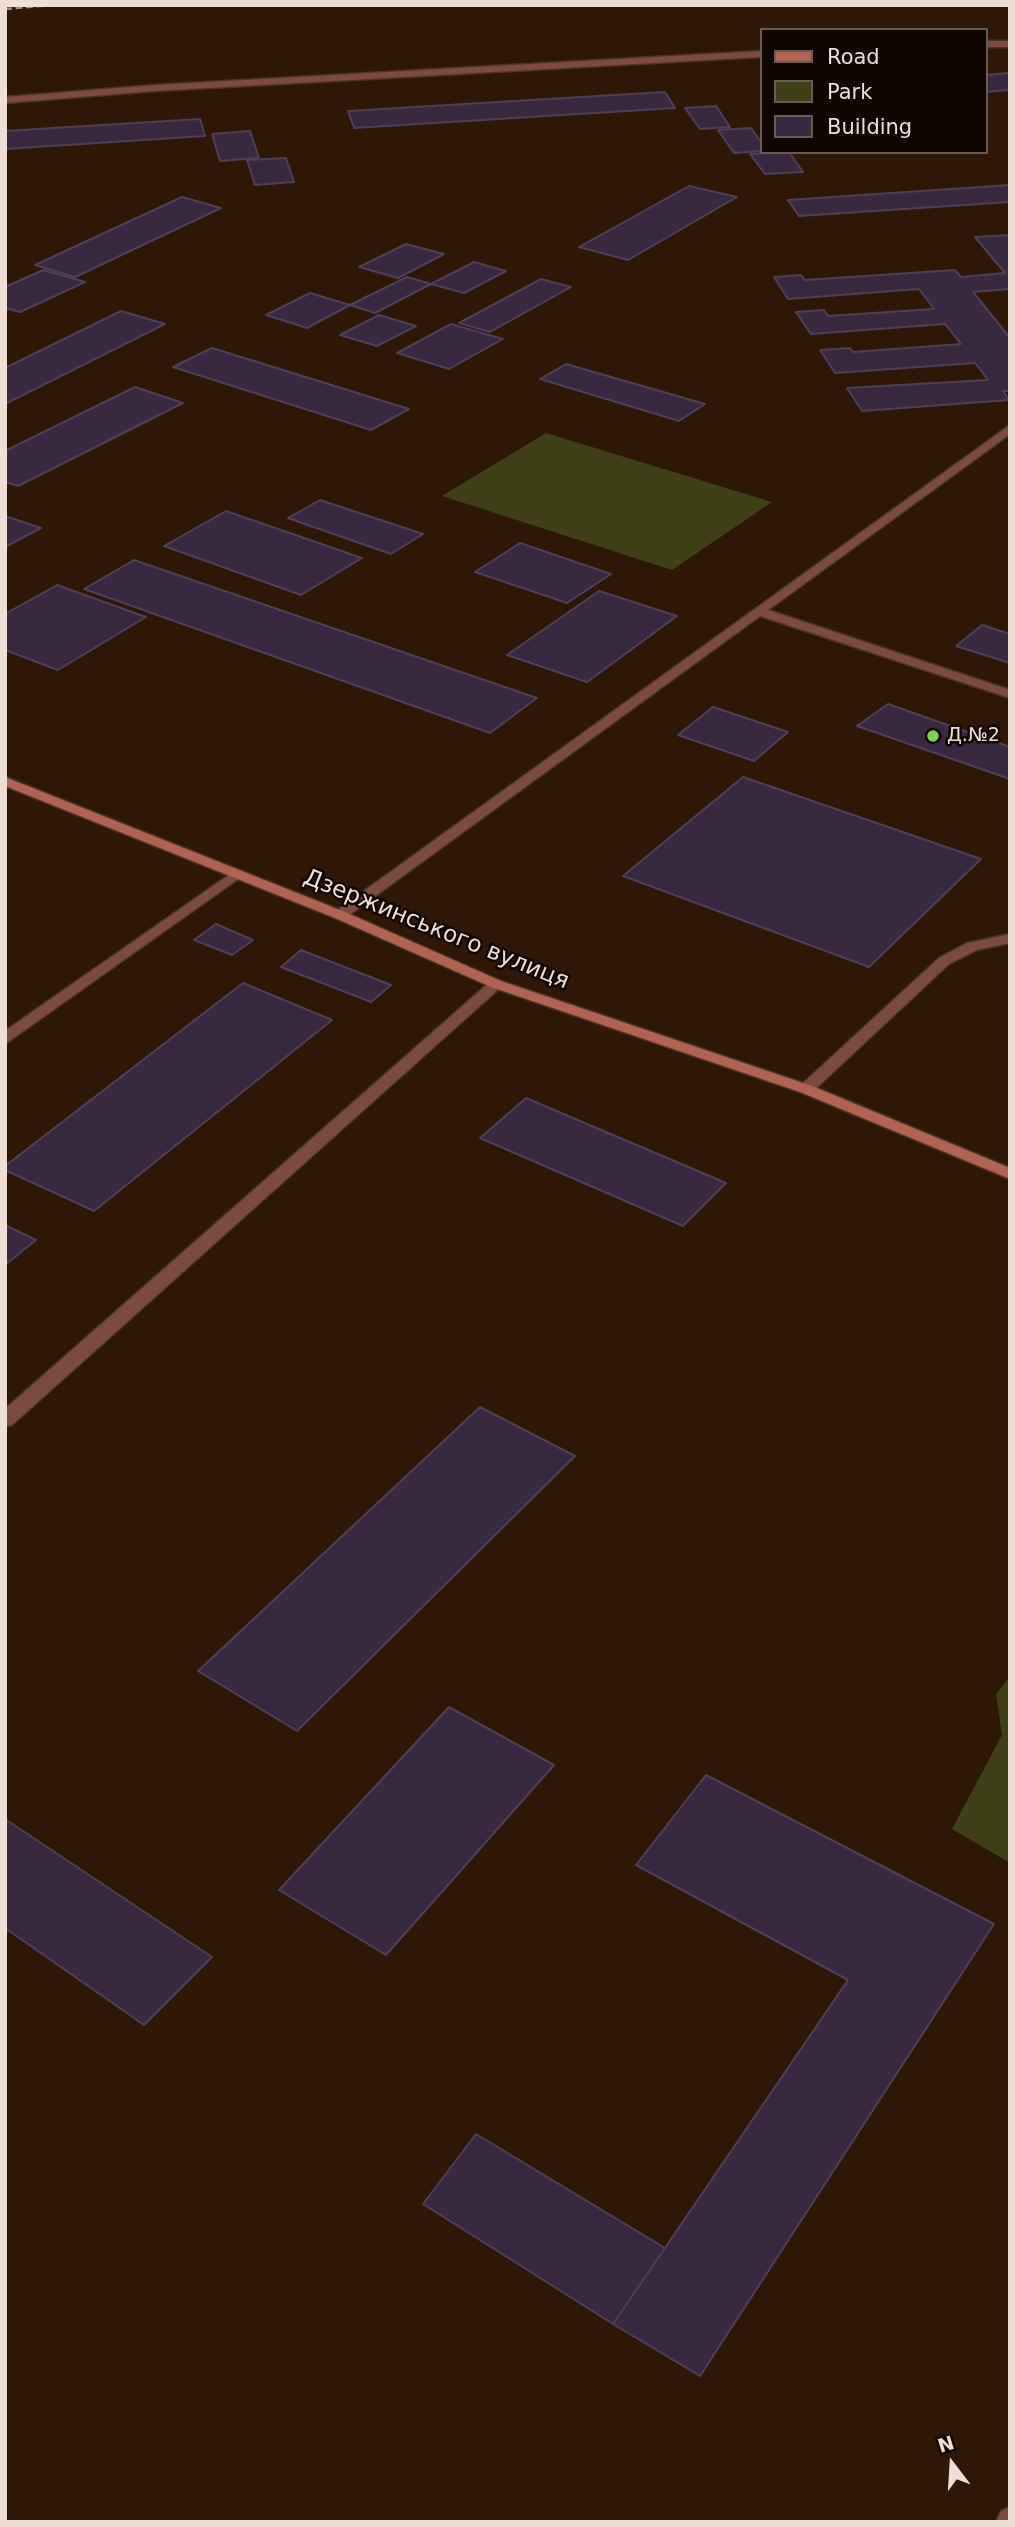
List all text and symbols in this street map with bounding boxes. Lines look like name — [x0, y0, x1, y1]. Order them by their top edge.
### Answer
legend — [760, 28, 987, 154]
text: Road — [827, 45, 880, 69]
text: Park — [827, 80, 872, 104]
text: Building — [827, 115, 912, 139]
place label: Д.№2 — [947, 725, 1000, 747]
marker: Д.№2 — [925, 728, 941, 744]
street label: Дзержинського вулиця — [299, 864, 573, 996]
north arrow — [917, 2429, 987, 2499]
text: N — [935, 2431, 957, 2457]

